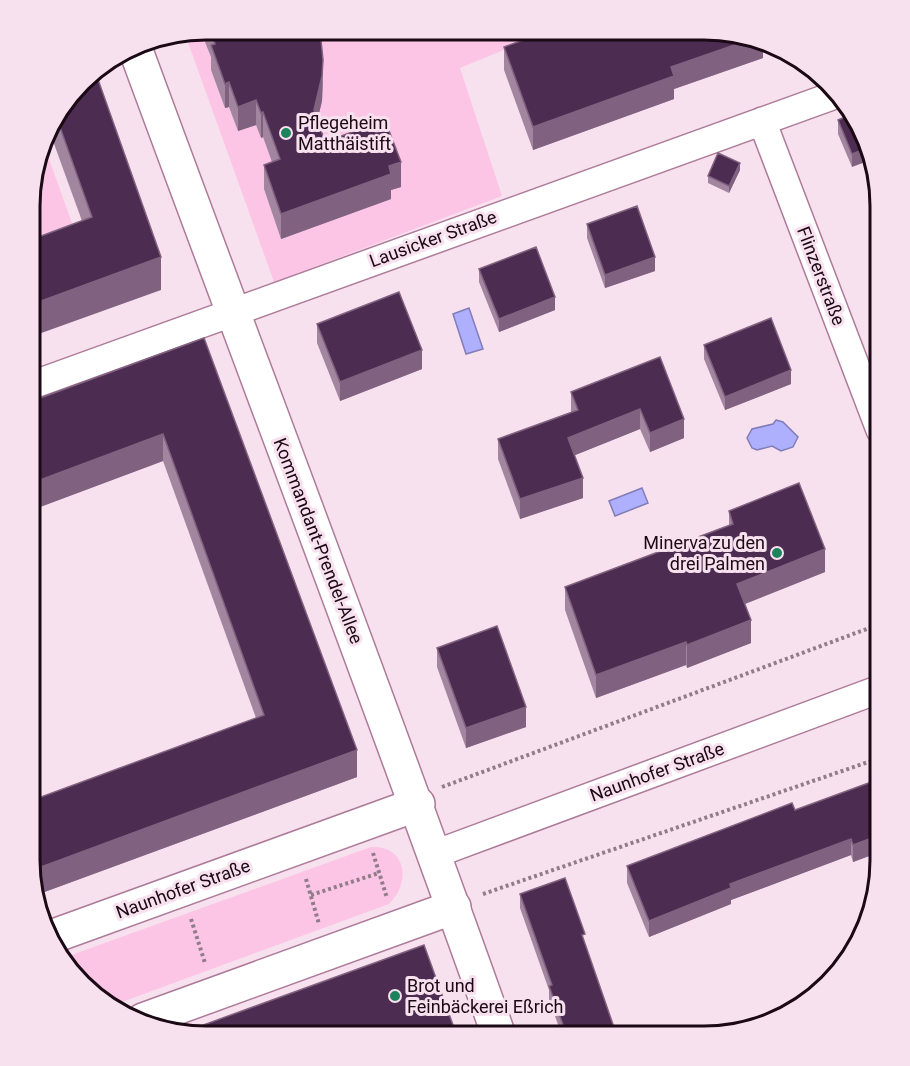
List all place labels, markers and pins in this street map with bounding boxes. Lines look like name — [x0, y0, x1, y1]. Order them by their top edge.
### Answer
place label: Pflegeheim Matthäistift — [298, 112, 391, 154]
marker: Pflegeheim Matthäistift — [279, 126, 293, 140]
place label: Minerva zu den drei Palmen — [643, 532, 765, 574]
marker: Minerva zu den drei Palmen — [770, 546, 784, 560]
place label: Brot und Feinbäckerei Eßrich — [407, 975, 564, 1017]
marker: Brot und Feinbäckerei Eßrich — [388, 989, 402, 1003]

